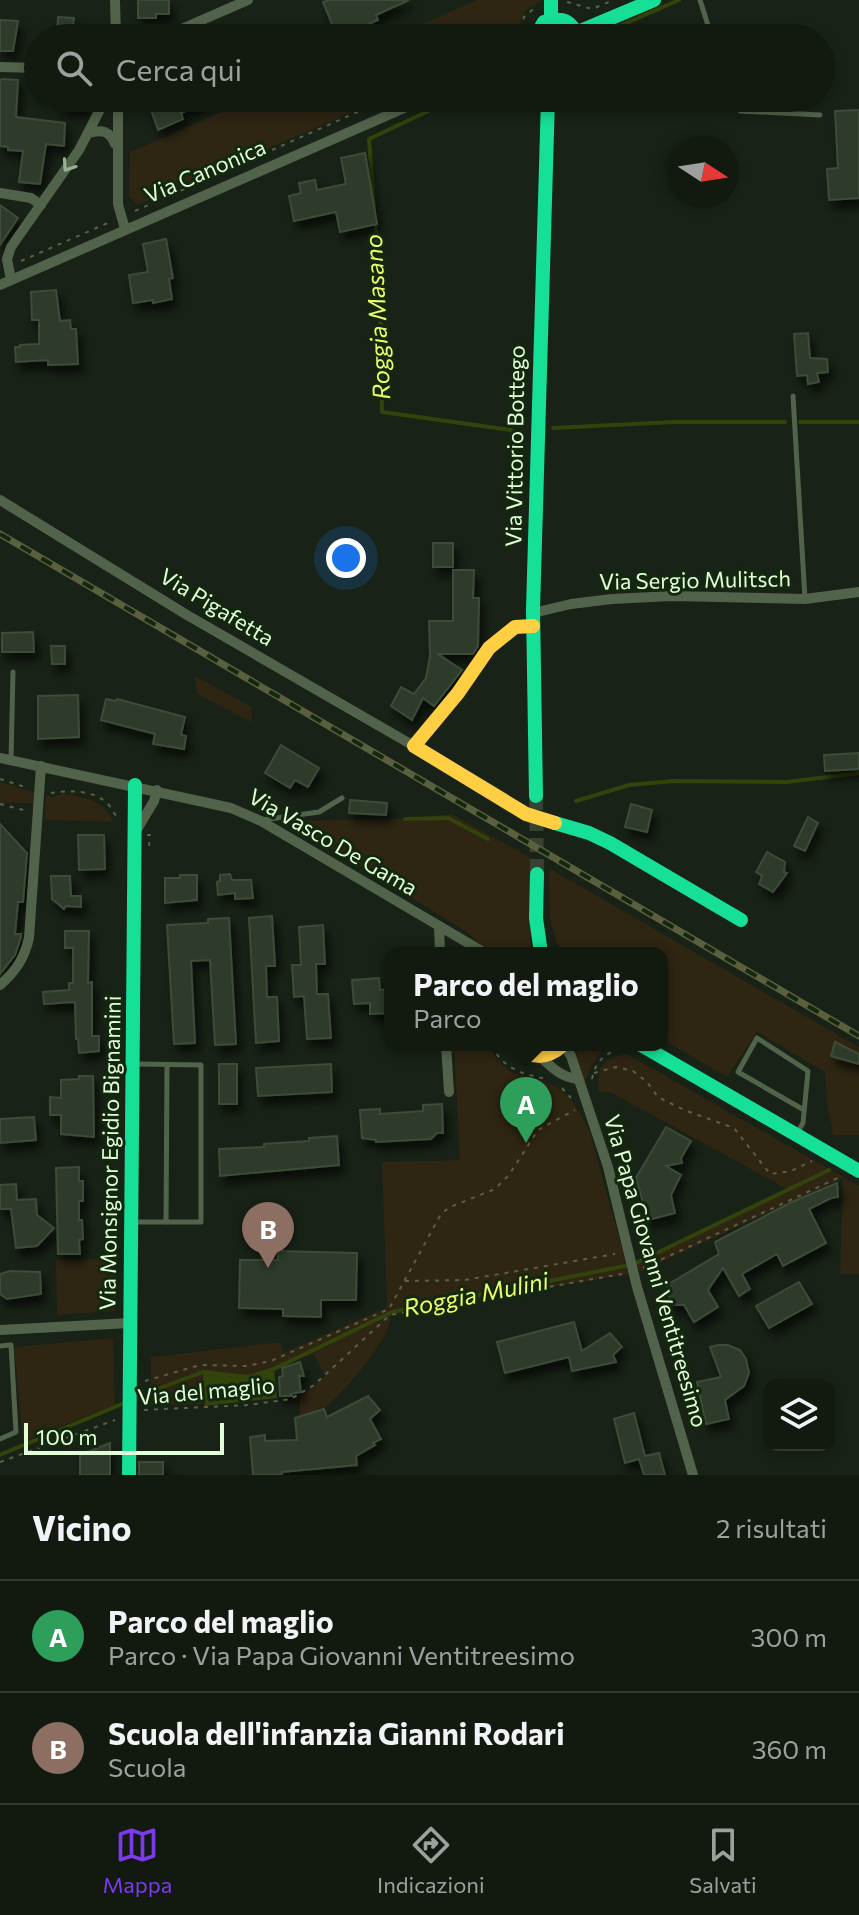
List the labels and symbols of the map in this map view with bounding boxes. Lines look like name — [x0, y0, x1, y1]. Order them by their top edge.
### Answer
street label: Via Canonica — [140, 133, 270, 208]
north arrow — [667, 136, 739, 208]
one-way arrow — [63, 157, 78, 171]
water label: Roggia Masano — [358, 234, 395, 401]
street label: Via Vittorio Bottego — [499, 345, 530, 547]
your location — [326, 538, 366, 578]
street label: Via Pigafetta — [155, 562, 279, 651]
street label: Via Sergio Mulitsch — [599, 564, 791, 595]
street label: Via Vasco De Gama — [244, 782, 423, 901]
street label: Via Monsignor Egidio Bignamini — [93, 995, 126, 1311]
pin: A — [500, 1077, 552, 1143]
street label: Via Papa Giovanni Ventitreesimo — [599, 1112, 714, 1430]
pin: B — [242, 1202, 294, 1268]
water label: Roggia Mulini — [401, 1265, 552, 1322]
street label: Via del maglio — [136, 1371, 276, 1410]
scale bar — [24, 1419, 224, 1455]

